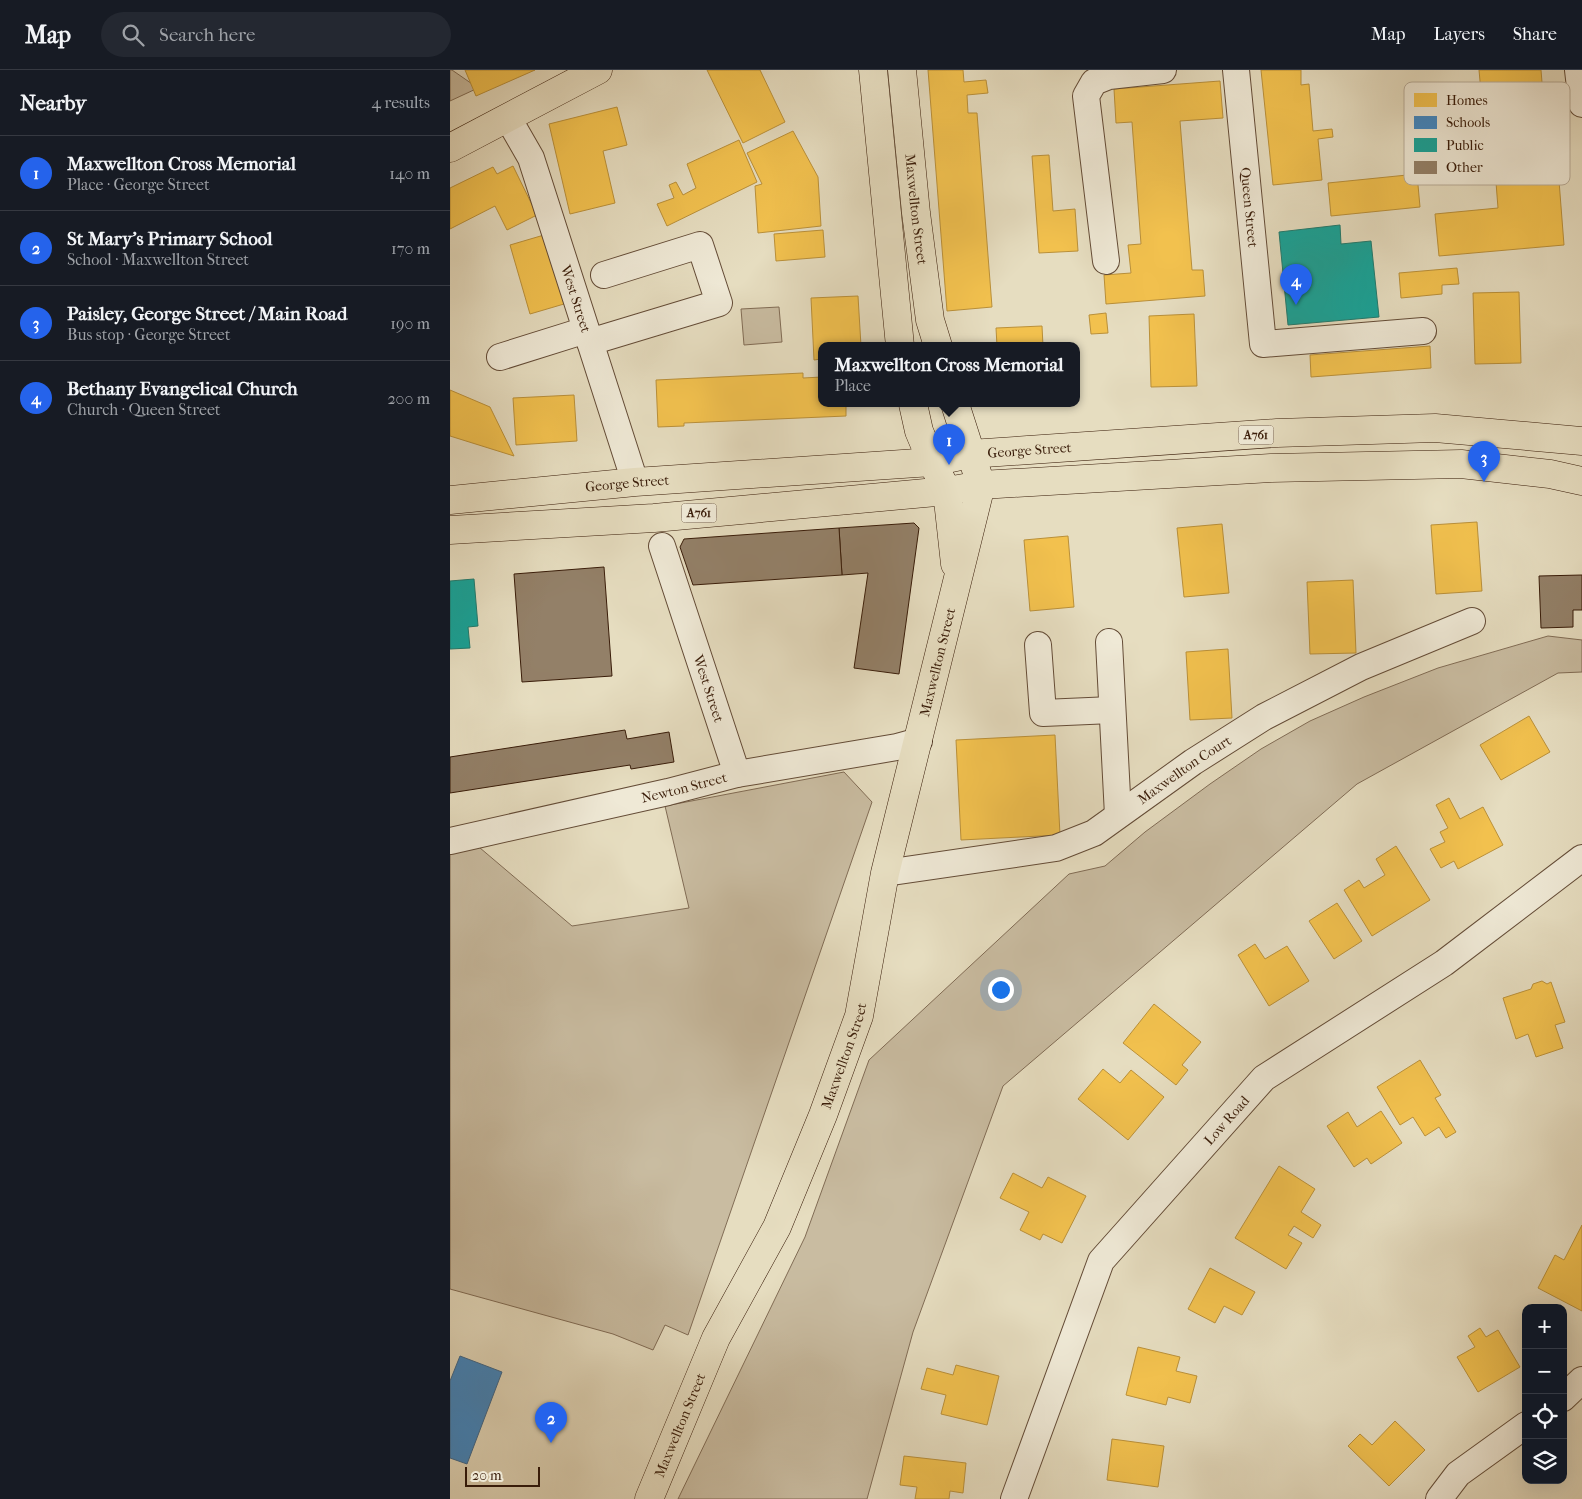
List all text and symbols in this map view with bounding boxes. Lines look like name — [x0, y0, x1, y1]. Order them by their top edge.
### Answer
search box — [101, 12, 451, 57]
text: Map — [25, 21, 71, 49]
icon: search — [119, 21, 147, 49]
text: Search here — [159, 24, 255, 46]
text: Map — [1371, 24, 1405, 45]
text: Layers — [1433, 24, 1485, 45]
text: Share — [1513, 24, 1557, 45]
legend — [1404, 82, 1570, 185]
text: Nearby — [20, 91, 86, 115]
text: Homes — [1446, 92, 1488, 109]
text: 4 results — [372, 93, 430, 112]
text: Schools — [1446, 114, 1490, 131]
text: Public — [1446, 137, 1484, 154]
text: Maxwellton Cross Memorial — [67, 153, 296, 175]
street label: Maxwellton Street — [902, 153, 931, 266]
text: Other — [1446, 159, 1483, 176]
text: 1 — [33, 164, 39, 183]
text: 140 m — [389, 164, 430, 183]
street label: Queen Street — [1237, 166, 1262, 248]
text: Place · George Street — [67, 175, 210, 194]
text: St Mary's Primary School — [67, 228, 273, 250]
text: 2 — [32, 239, 40, 258]
text: 170 m — [391, 239, 430, 258]
text: School · Maxwellton Street — [67, 250, 249, 269]
street label: West Street — [557, 262, 595, 335]
pin: 4 — [1280, 264, 1312, 305]
text: Paisley, George Street / Main Road — [67, 303, 347, 325]
text: 3 — [33, 314, 39, 333]
text: 190 m — [390, 314, 430, 333]
text: Bus stop · George Street — [67, 325, 230, 344]
popup — [818, 342, 1080, 407]
text: Maxwellton Cross Memorial — [835, 354, 1063, 376]
text: Place — [835, 376, 871, 395]
text: Bethany Evangelical Church — [67, 378, 298, 400]
text: 4 — [31, 389, 41, 408]
text: 200 m — [387, 389, 430, 408]
text: Church · Queen Street — [67, 400, 221, 419]
pin: 1 — [933, 424, 965, 465]
road number: A761 — [1238, 426, 1274, 444]
street label: George Street — [987, 439, 1072, 461]
pin: 3 — [1468, 441, 1500, 482]
street label: George Street — [584, 471, 670, 495]
road number: A761 — [682, 503, 716, 522]
street label: Maxwellton Street — [916, 606, 959, 718]
street label: West Street — [690, 652, 728, 724]
street label: Maxwellton Court — [1134, 732, 1234, 808]
street label: Newton Street — [639, 769, 729, 806]
your location — [988, 977, 1014, 1003]
street label: Maxwellton Street — [817, 1001, 870, 1111]
street label: Low Road — [1200, 1092, 1253, 1148]
map controls — [1522, 1304, 1567, 1484]
button: + — [1522, 1304, 1567, 1349]
button: − — [1522, 1349, 1567, 1394]
street label: Maxwellton Street — [650, 1370, 709, 1480]
button: locate — [1522, 1394, 1567, 1439]
pin: 2 — [535, 1402, 567, 1443]
button: layers — [1522, 1439, 1567, 1484]
scale bar — [465, 1464, 540, 1487]
text: 20 m — [472, 1467, 502, 1484]

